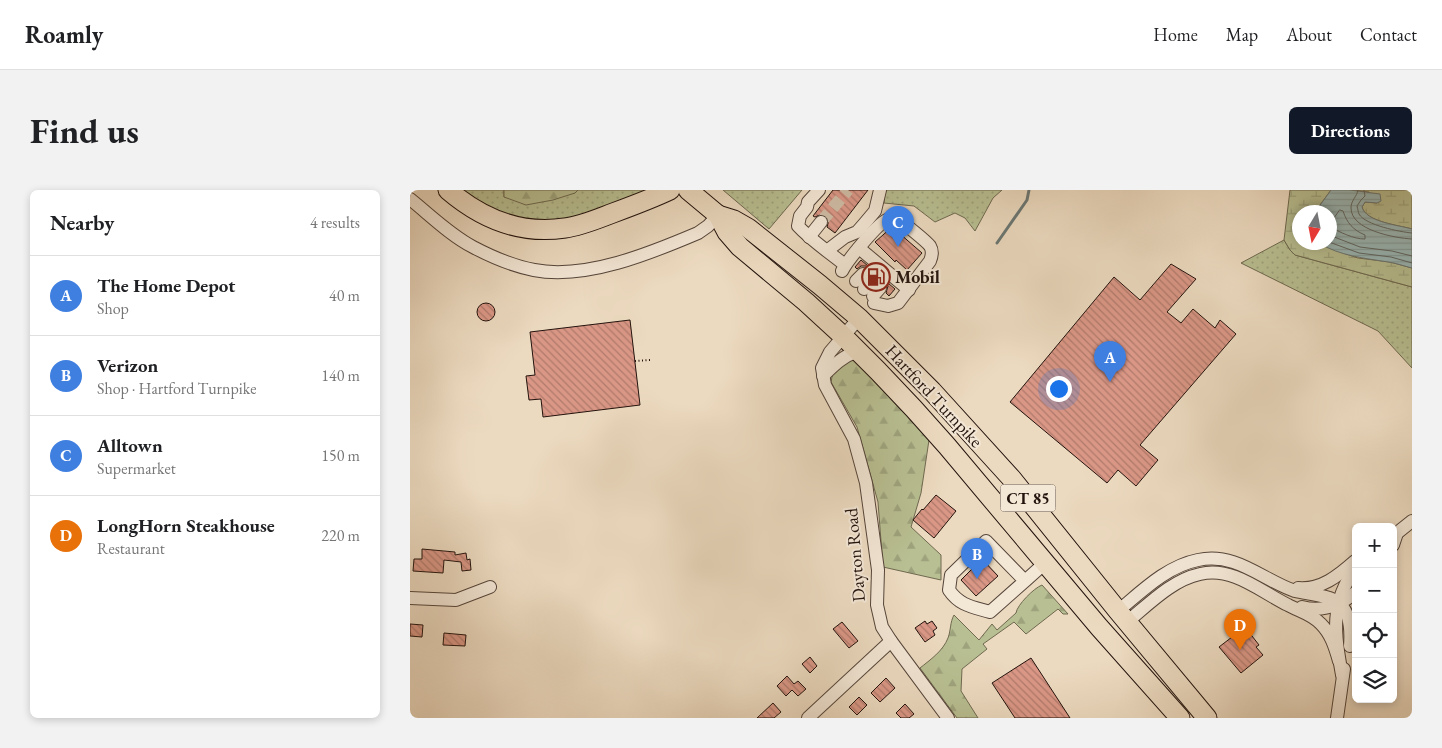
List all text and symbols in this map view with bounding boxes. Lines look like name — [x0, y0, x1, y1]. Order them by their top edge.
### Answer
text: Roamly — [25, 19, 103, 50]
text: Home — [1153, 23, 1198, 46]
text: Map — [1226, 23, 1258, 46]
text: About — [1286, 23, 1332, 46]
text: Contact — [1360, 23, 1417, 46]
button: Directions — [1289, 107, 1412, 154]
text: Find us — [30, 108, 139, 153]
north arrow — [1292, 205, 1337, 250]
pin: C — [882, 206, 914, 247]
text: Nearby — [50, 209, 114, 236]
text: 4 results — [310, 212, 360, 233]
fuel station icon: Mobil — [861, 262, 891, 292]
place label: Mobil — [895, 265, 940, 288]
text: The Home Depot — [97, 273, 235, 298]
text: A — [60, 285, 72, 306]
text: 40 m — [329, 285, 360, 306]
text: Shop — [97, 298, 129, 319]
street label: Hartford Turnpike — [881, 339, 988, 452]
pin: A — [1094, 341, 1126, 382]
text: Verizon — [97, 353, 158, 378]
text: B — [61, 365, 71, 386]
text: 140 m — [321, 365, 360, 386]
your location — [1046, 376, 1072, 402]
text: Shop · Hartford Turnpike — [97, 378, 256, 399]
text: Alltown — [97, 433, 163, 458]
text: C — [60, 445, 72, 466]
text: 150 m — [321, 445, 360, 466]
text: Supermarket — [97, 458, 176, 479]
road number: CT 85 — [1000, 484, 1056, 512]
street label: Dayton Road — [839, 506, 870, 603]
text: LongHorn Steakhouse — [97, 513, 275, 538]
map controls — [1352, 523, 1397, 703]
button: + — [1352, 523, 1397, 568]
text: D — [60, 525, 72, 546]
text: 220 m — [321, 525, 360, 546]
text: Restaurant — [97, 538, 165, 559]
pin: B — [961, 538, 993, 579]
button: − — [1352, 568, 1397, 613]
pin: D — [1224, 609, 1256, 650]
button: locate — [1352, 613, 1397, 658]
button: layers — [1352, 658, 1397, 703]

